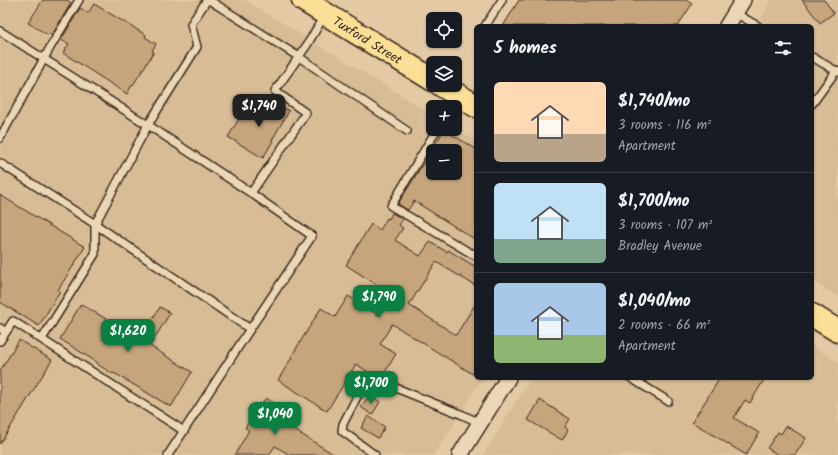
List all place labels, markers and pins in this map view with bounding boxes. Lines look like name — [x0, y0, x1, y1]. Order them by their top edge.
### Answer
pin: $1,740 — [226, 94, 292, 128]
pin: $1,790 — [346, 285, 412, 319]
pin: $1,620 — [95, 319, 161, 353]
pin: $1,700 — [338, 371, 404, 405]
pin: $1,040 — [242, 402, 308, 436]

